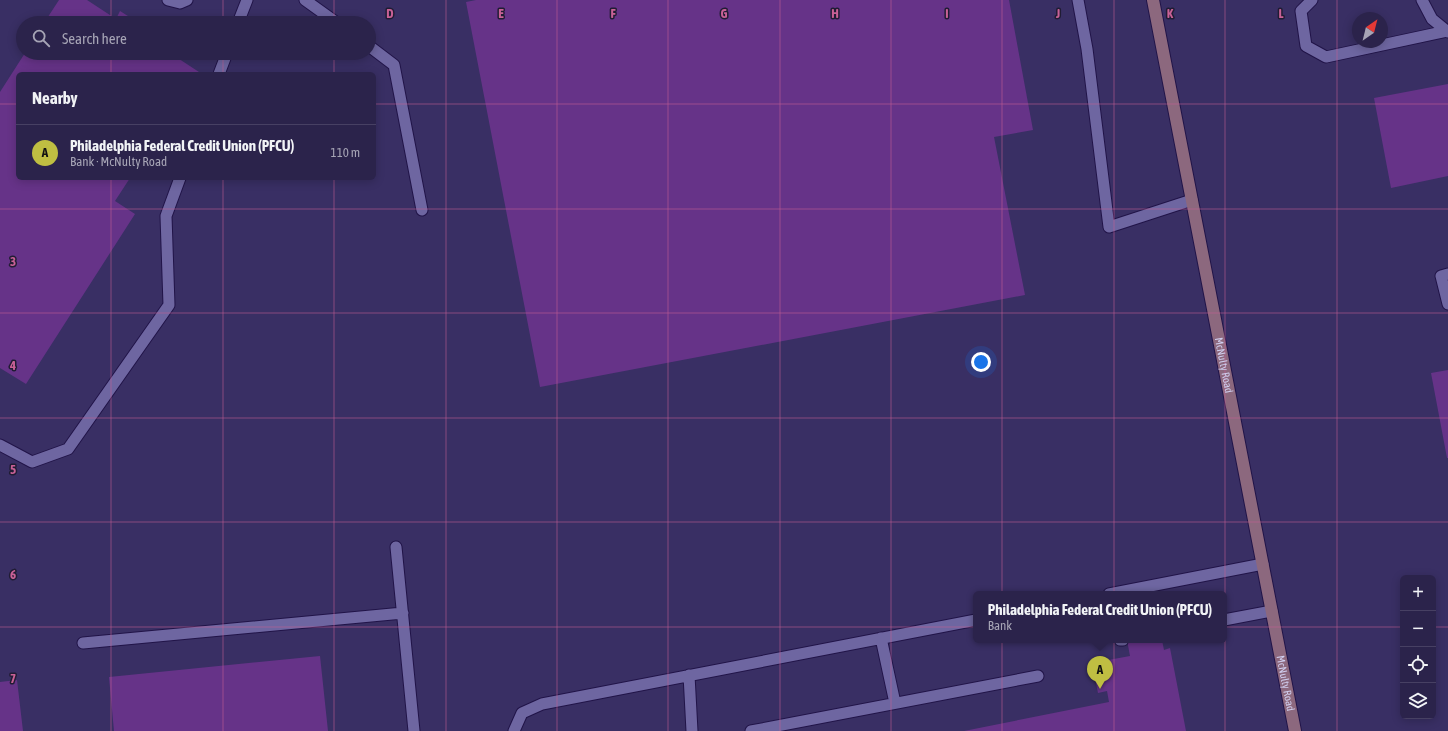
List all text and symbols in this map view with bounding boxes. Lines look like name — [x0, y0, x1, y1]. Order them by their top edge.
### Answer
text: D — [386, 6, 394, 21]
text: E — [498, 6, 504, 21]
text: F — [610, 6, 616, 21]
text: G — [721, 6, 728, 21]
text: H — [831, 6, 839, 21]
text: I — [945, 6, 949, 21]
text: J — [1055, 6, 1060, 21]
text: K — [1167, 6, 1174, 21]
text: L — [1278, 6, 1284, 21]
north arrow — [1352, 12, 1388, 48]
search box — [16, 16, 376, 60]
icon: search — [30, 27, 52, 49]
text: Search here — [62, 30, 127, 47]
text: Nearby — [32, 88, 78, 108]
text: Philadelphia Federal Credit Union (PFCU) — [70, 137, 294, 154]
text: A — [42, 145, 48, 160]
text: 110 m — [331, 145, 360, 160]
text: Bank · McNulty Road — [70, 154, 167, 169]
text: 3 — [10, 254, 16, 269]
street label: McNulty Road — [1213, 336, 1235, 394]
your location — [971, 352, 991, 372]
text: 4 — [9, 358, 16, 373]
text: 5 — [10, 462, 16, 477]
text: 6 — [10, 567, 16, 582]
map controls — [1400, 575, 1436, 719]
button: + — [1400, 575, 1436, 611]
popup — [973, 591, 1227, 643]
text: Philadelphia Federal Credit Union (PFCU) — [988, 601, 1212, 618]
button: − — [1400, 611, 1436, 647]
text: Bank — [988, 618, 1012, 633]
button: locate — [1400, 647, 1436, 683]
street label: McNulty Road — [1274, 654, 1297, 712]
pin: A — [1087, 656, 1113, 689]
text: 7 — [10, 671, 16, 686]
button: layers — [1400, 683, 1436, 719]

